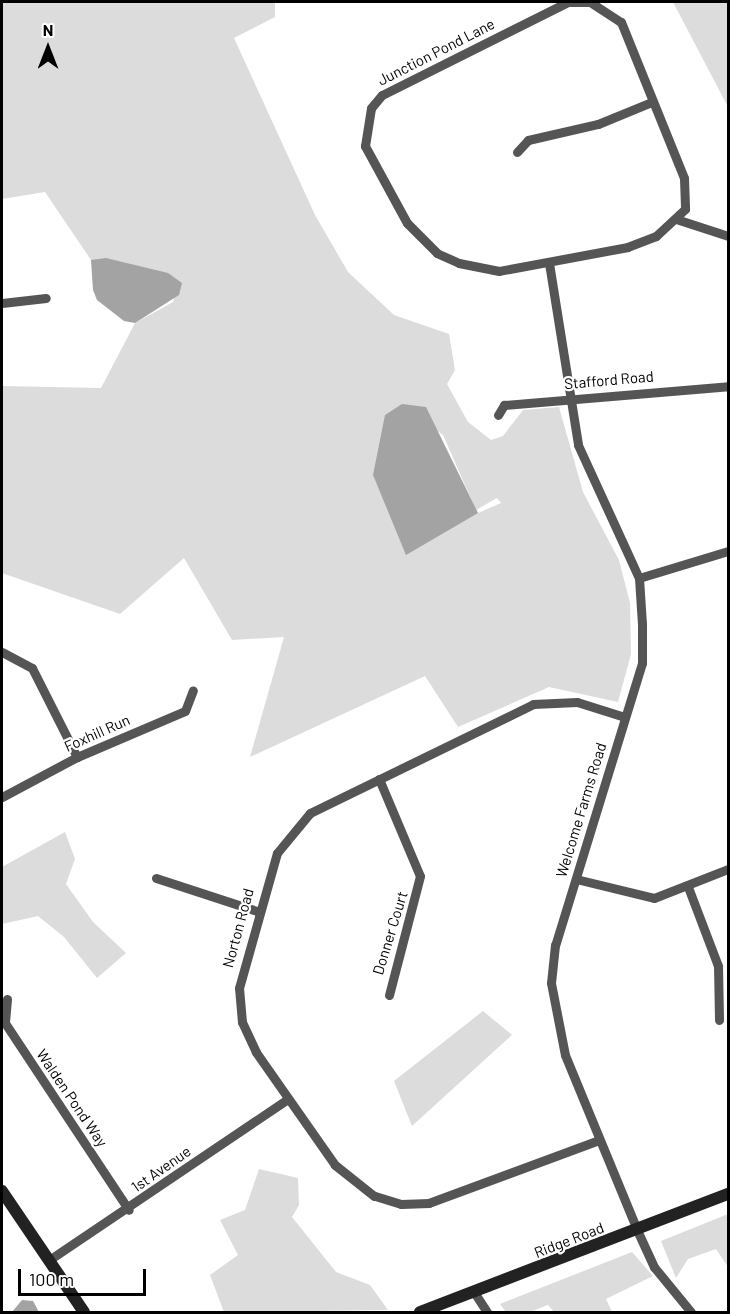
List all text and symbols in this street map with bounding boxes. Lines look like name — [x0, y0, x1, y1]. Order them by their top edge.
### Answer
street label: Junction Pond Lane — [374, 15, 498, 89]
north arrow — [18, 18, 78, 78]
text: N — [43, 20, 53, 39]
street label: Stafford Road — [564, 367, 654, 393]
street label: Foxhill Run — [61, 711, 133, 755]
street label: Welcome Farms Road — [552, 740, 610, 880]
street label: Norton Road — [219, 886, 257, 970]
street label: Donner Court — [369, 889, 411, 977]
street label: Walden Pond Way — [33, 1046, 111, 1150]
street label: 1st Avenue — [128, 1142, 194, 1196]
street label: Ridge Road — [532, 1218, 606, 1262]
scale bar — [21, 1257, 148, 1295]
text: 100 m — [29, 1268, 74, 1290]

